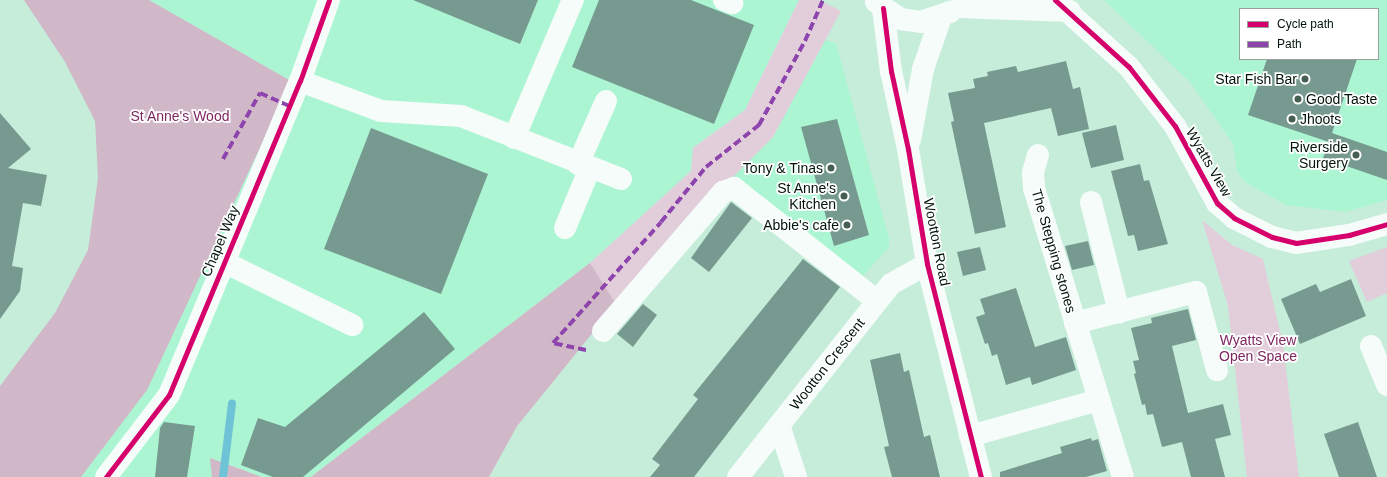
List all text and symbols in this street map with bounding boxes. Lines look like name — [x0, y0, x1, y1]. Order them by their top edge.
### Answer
legend — [1239, 8, 1379, 60]
text: Cycle path — [1277, 17, 1334, 31]
text: Path — [1277, 37, 1302, 51]
place label: Star Fish Bar — [1215, 71, 1297, 87]
marker: Star Fish Bar — [1300, 74, 1310, 84]
place label: Good Taste — [1306, 91, 1378, 107]
marker: Good Taste — [1293, 94, 1303, 104]
park label: St Anne's Wood — [130, 108, 230, 124]
place label: Jhoots — [1300, 111, 1341, 127]
marker: Jhoots — [1287, 114, 1297, 124]
street label: Wyatts View — [1183, 125, 1235, 199]
place label: Riverside Surgery — [1290, 139, 1348, 172]
marker: Riverside Surgery — [1351, 150, 1361, 160]
place label: Tony & Tinas — [743, 160, 823, 176]
marker: Tony & Tinas — [826, 163, 836, 173]
place label: St Anne's Kitchen — [777, 180, 836, 212]
street label: The Stepping stones — [1028, 187, 1080, 315]
marker: St Anne's Kitchen — [839, 191, 849, 201]
street label: Wootton Road — [920, 197, 954, 287]
street label: Chapel Way — [197, 203, 243, 279]
place label: Abbie's cafe — [763, 217, 839, 233]
marker: Abbie's cafe — [842, 220, 852, 230]
street label: Wootton Crescent — [786, 315, 868, 413]
park label: Wyatts View Open Space — [1219, 332, 1297, 364]

